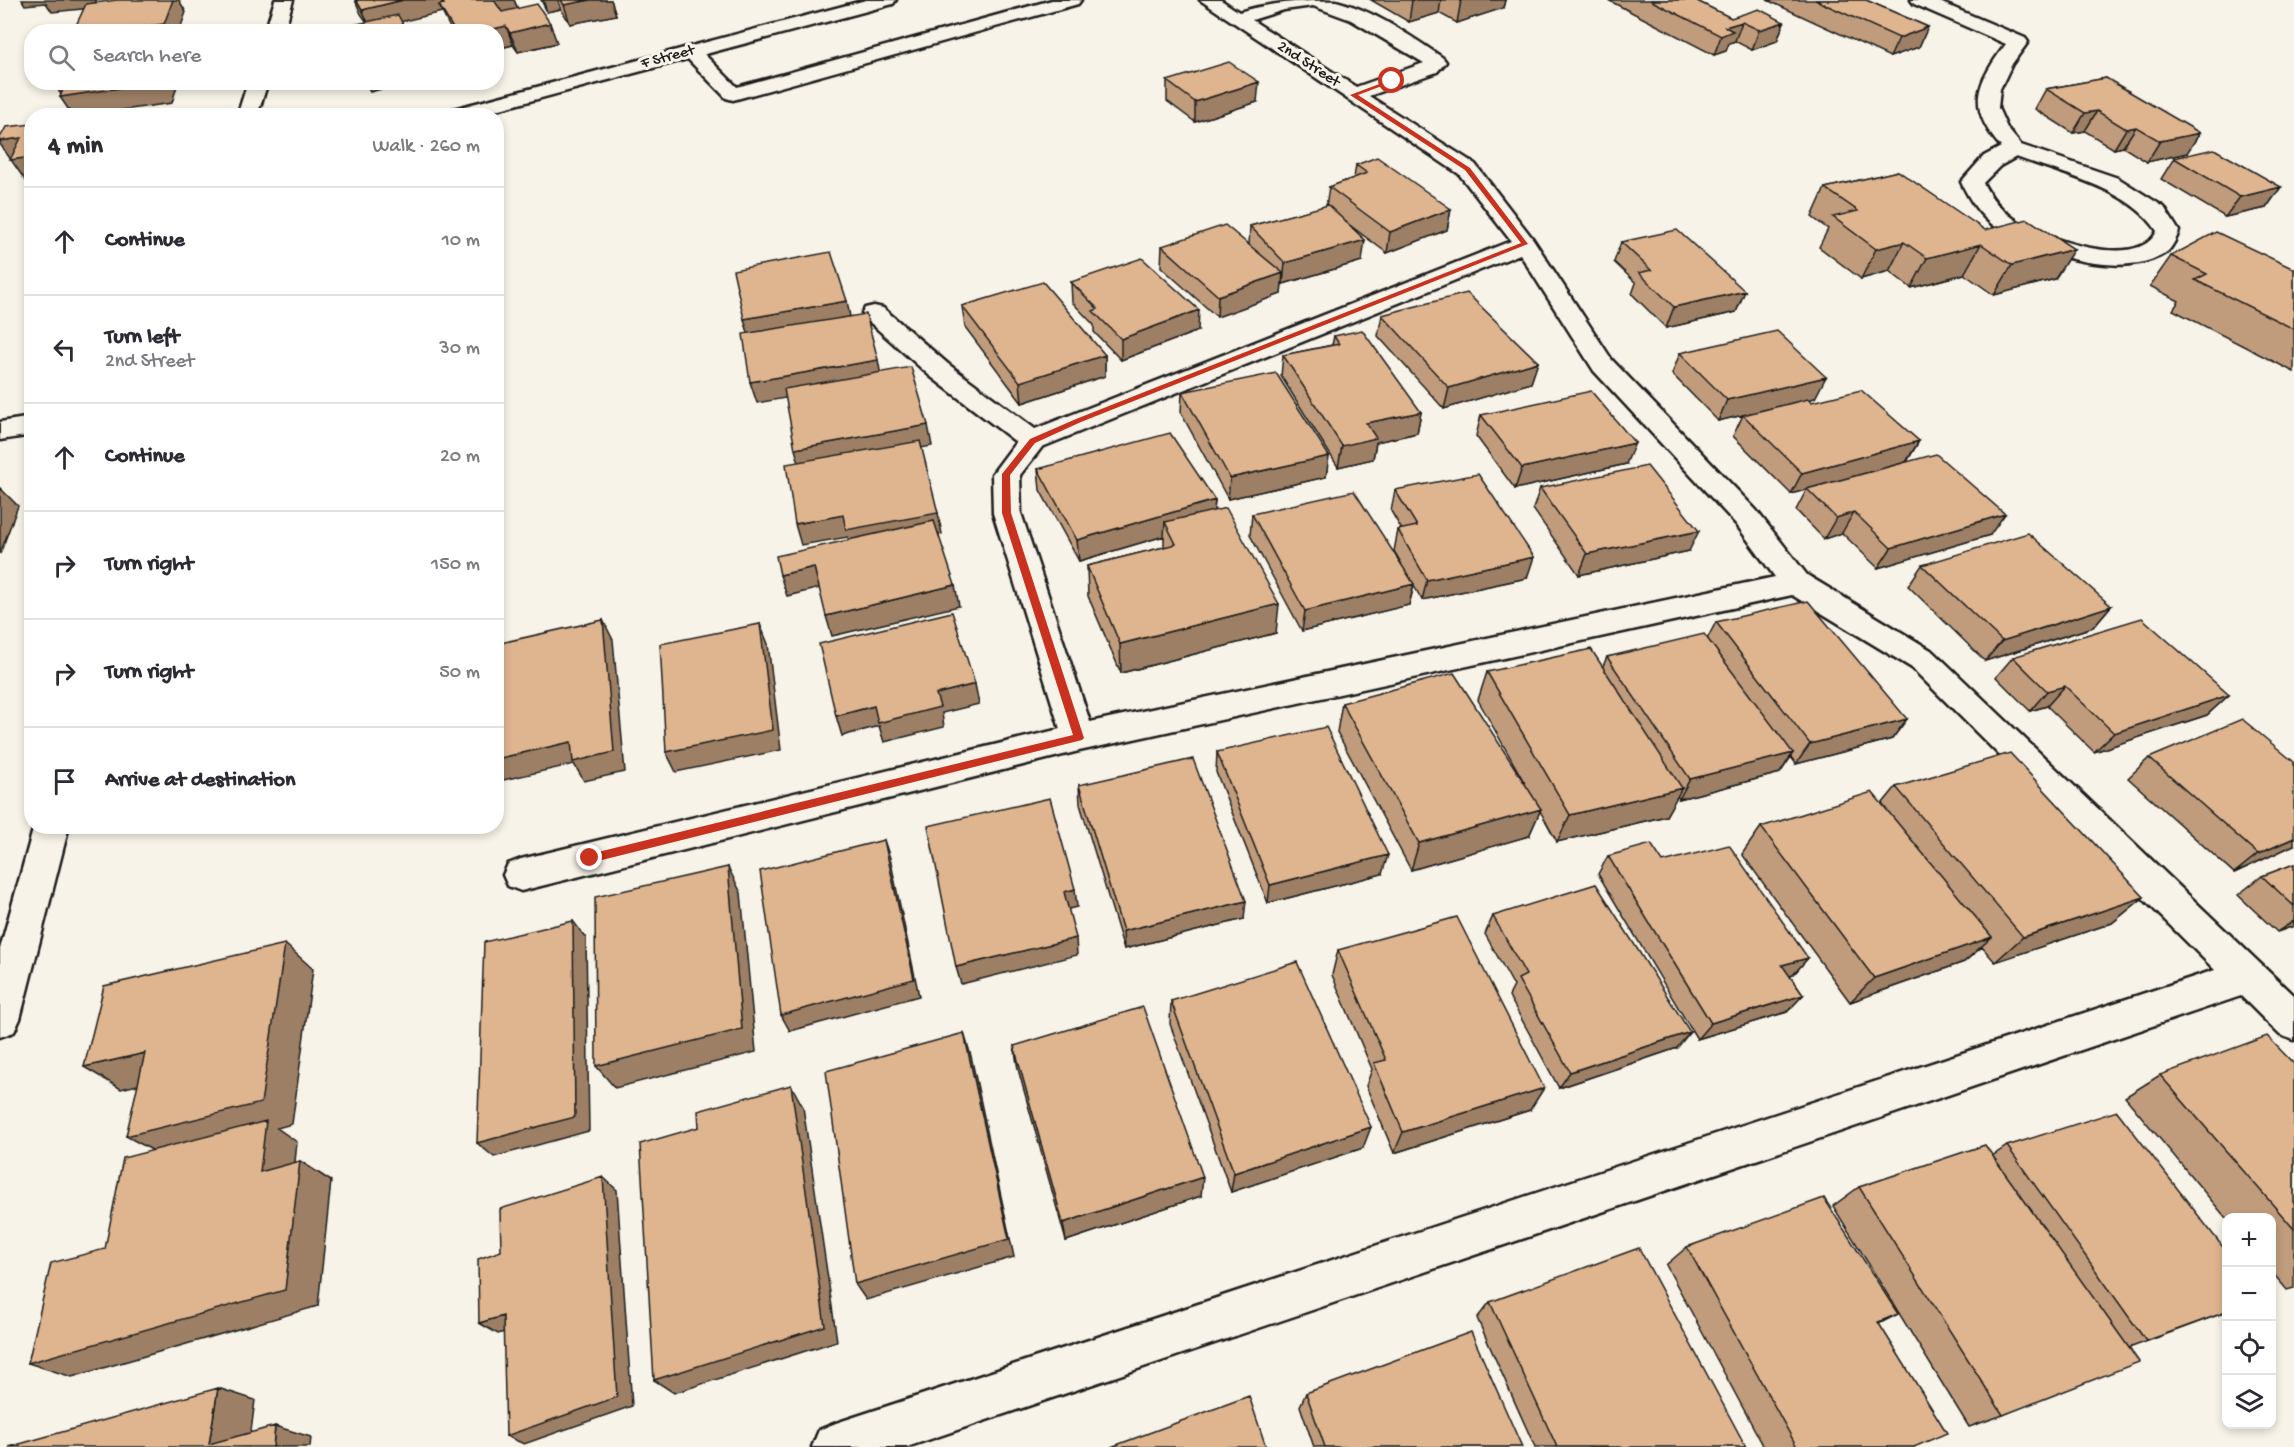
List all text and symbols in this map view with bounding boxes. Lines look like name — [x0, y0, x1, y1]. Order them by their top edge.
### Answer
search box — [24, 24, 504, 90]
street label: 2nd Street — [1273, 38, 1344, 93]
icon: search — [45, 41, 78, 74]
street label: F Street — [638, 41, 698, 75]
text: Search here — [93, 44, 201, 70]
route start — [1378, 67, 1404, 93]
text: 4 min — [48, 132, 103, 163]
text: Walk · 260 m — [373, 136, 480, 159]
icon: ahead — [48, 225, 81, 258]
text: Continue — [105, 228, 185, 254]
text: 10 m — [442, 230, 480, 253]
text: Turn left — [105, 325, 179, 351]
icon: left — [48, 333, 81, 366]
text: 30 m — [439, 338, 480, 361]
text: 2nd Street — [105, 351, 194, 374]
icon: ahead — [48, 441, 81, 474]
text: Continue — [105, 444, 185, 470]
text: 20 m — [440, 446, 480, 469]
icon: right — [48, 549, 81, 582]
text: Turn right — [105, 552, 193, 578]
text: 150 m — [431, 554, 480, 577]
icon: right — [48, 657, 81, 690]
text: Turn right — [105, 660, 193, 686]
text: 50 m — [439, 662, 480, 685]
icon: arrive — [48, 765, 81, 798]
text: Arrive at destination — [105, 768, 295, 794]
route end — [576, 844, 602, 870]
map controls — [2222, 1213, 2276, 1429]
button: + — [2222, 1213, 2276, 1267]
button: − — [2222, 1267, 2276, 1321]
button: locate — [2222, 1321, 2276, 1375]
button: layers — [2222, 1375, 2276, 1429]

